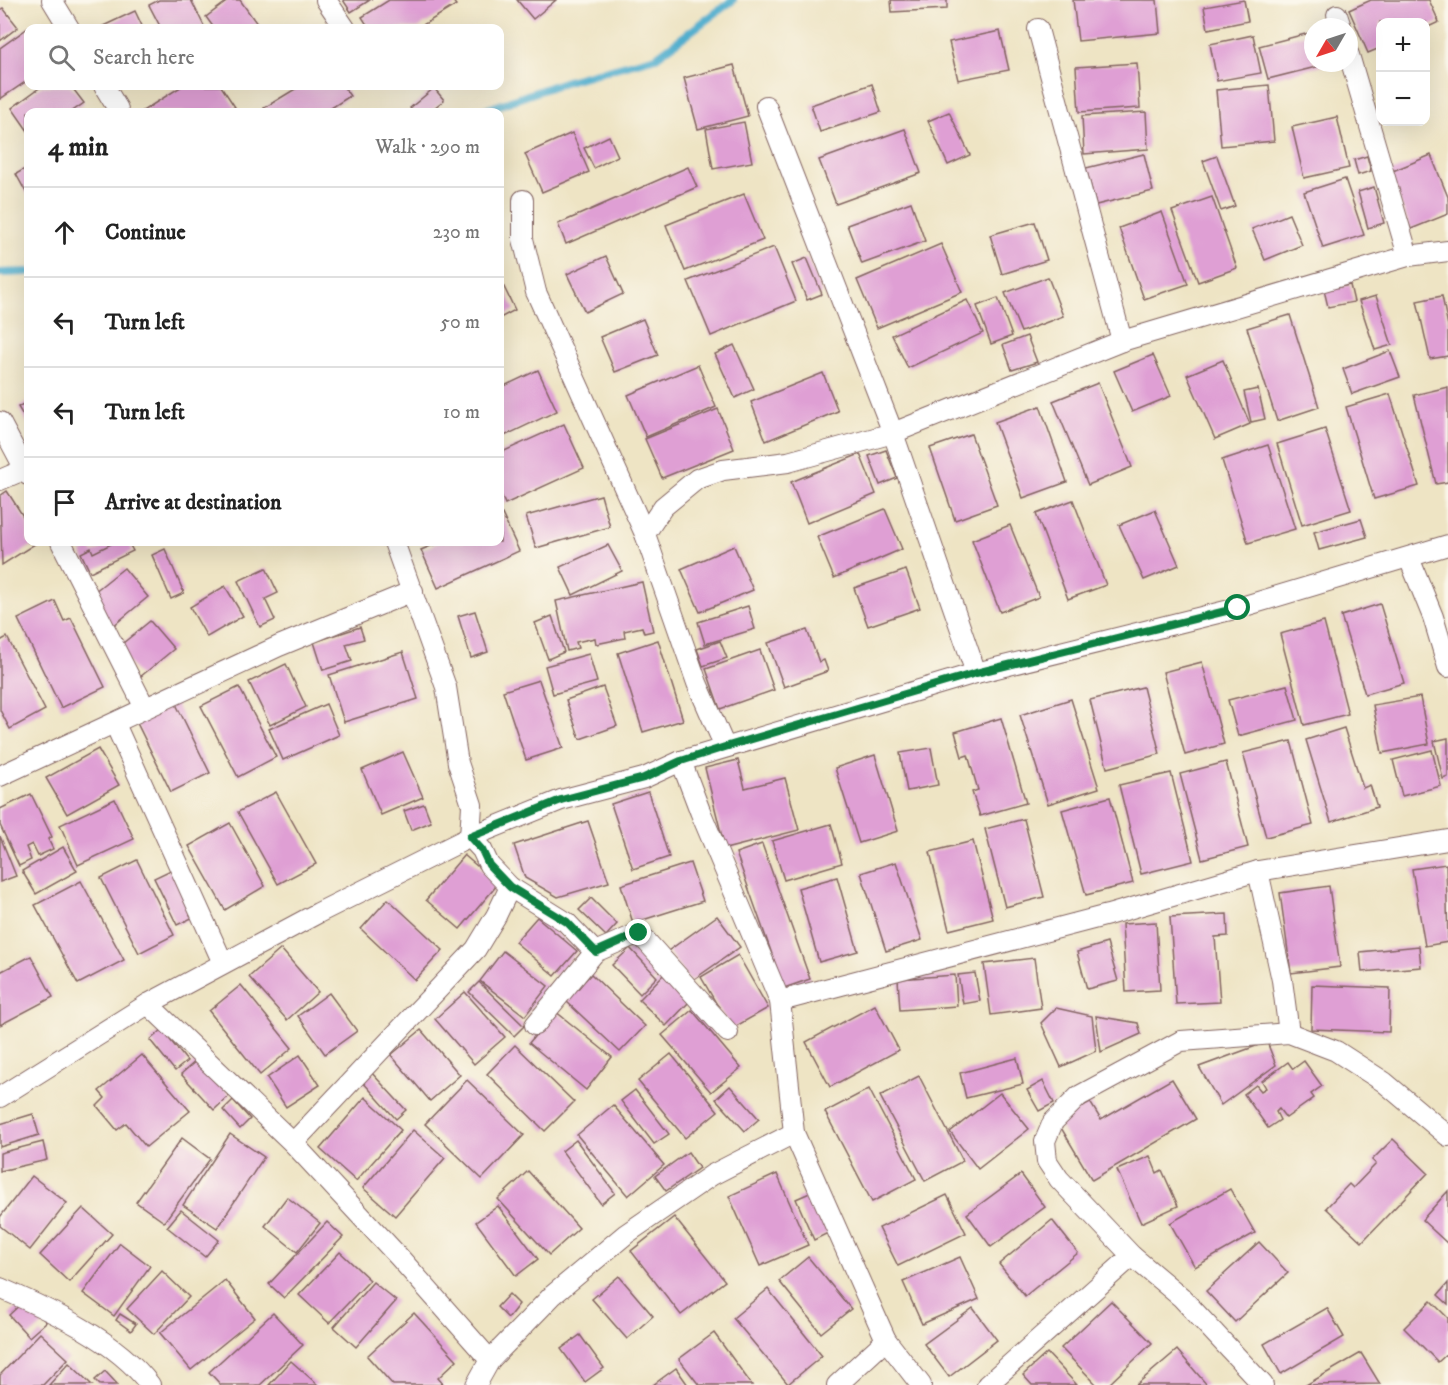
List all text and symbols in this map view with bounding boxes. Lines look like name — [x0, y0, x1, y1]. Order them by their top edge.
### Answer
north arrow — [1304, 18, 1358, 72]
map controls — [1376, 18, 1430, 126]
button: + — [1376, 18, 1430, 72]
search box — [24, 24, 504, 90]
icon: search — [45, 41, 78, 74]
text: Search here — [93, 44, 195, 71]
button: − — [1376, 72, 1430, 126]
text: 4 min — [48, 131, 108, 164]
text: Walk · 290 m — [375, 135, 480, 160]
icon: ahead — [48, 216, 81, 249]
text: Continue — [105, 219, 186, 246]
text: 230 m — [433, 220, 480, 245]
icon: left — [48, 306, 81, 339]
text: Turn left — [105, 309, 185, 336]
text: 50 m — [440, 310, 480, 335]
icon: left — [48, 396, 81, 429]
text: Turn left — [105, 399, 185, 426]
text: 10 m — [443, 400, 480, 425]
icon: arrive — [48, 486, 81, 519]
text: Arrive at destination — [105, 489, 282, 516]
route start — [1224, 594, 1250, 620]
route end — [625, 919, 651, 945]

